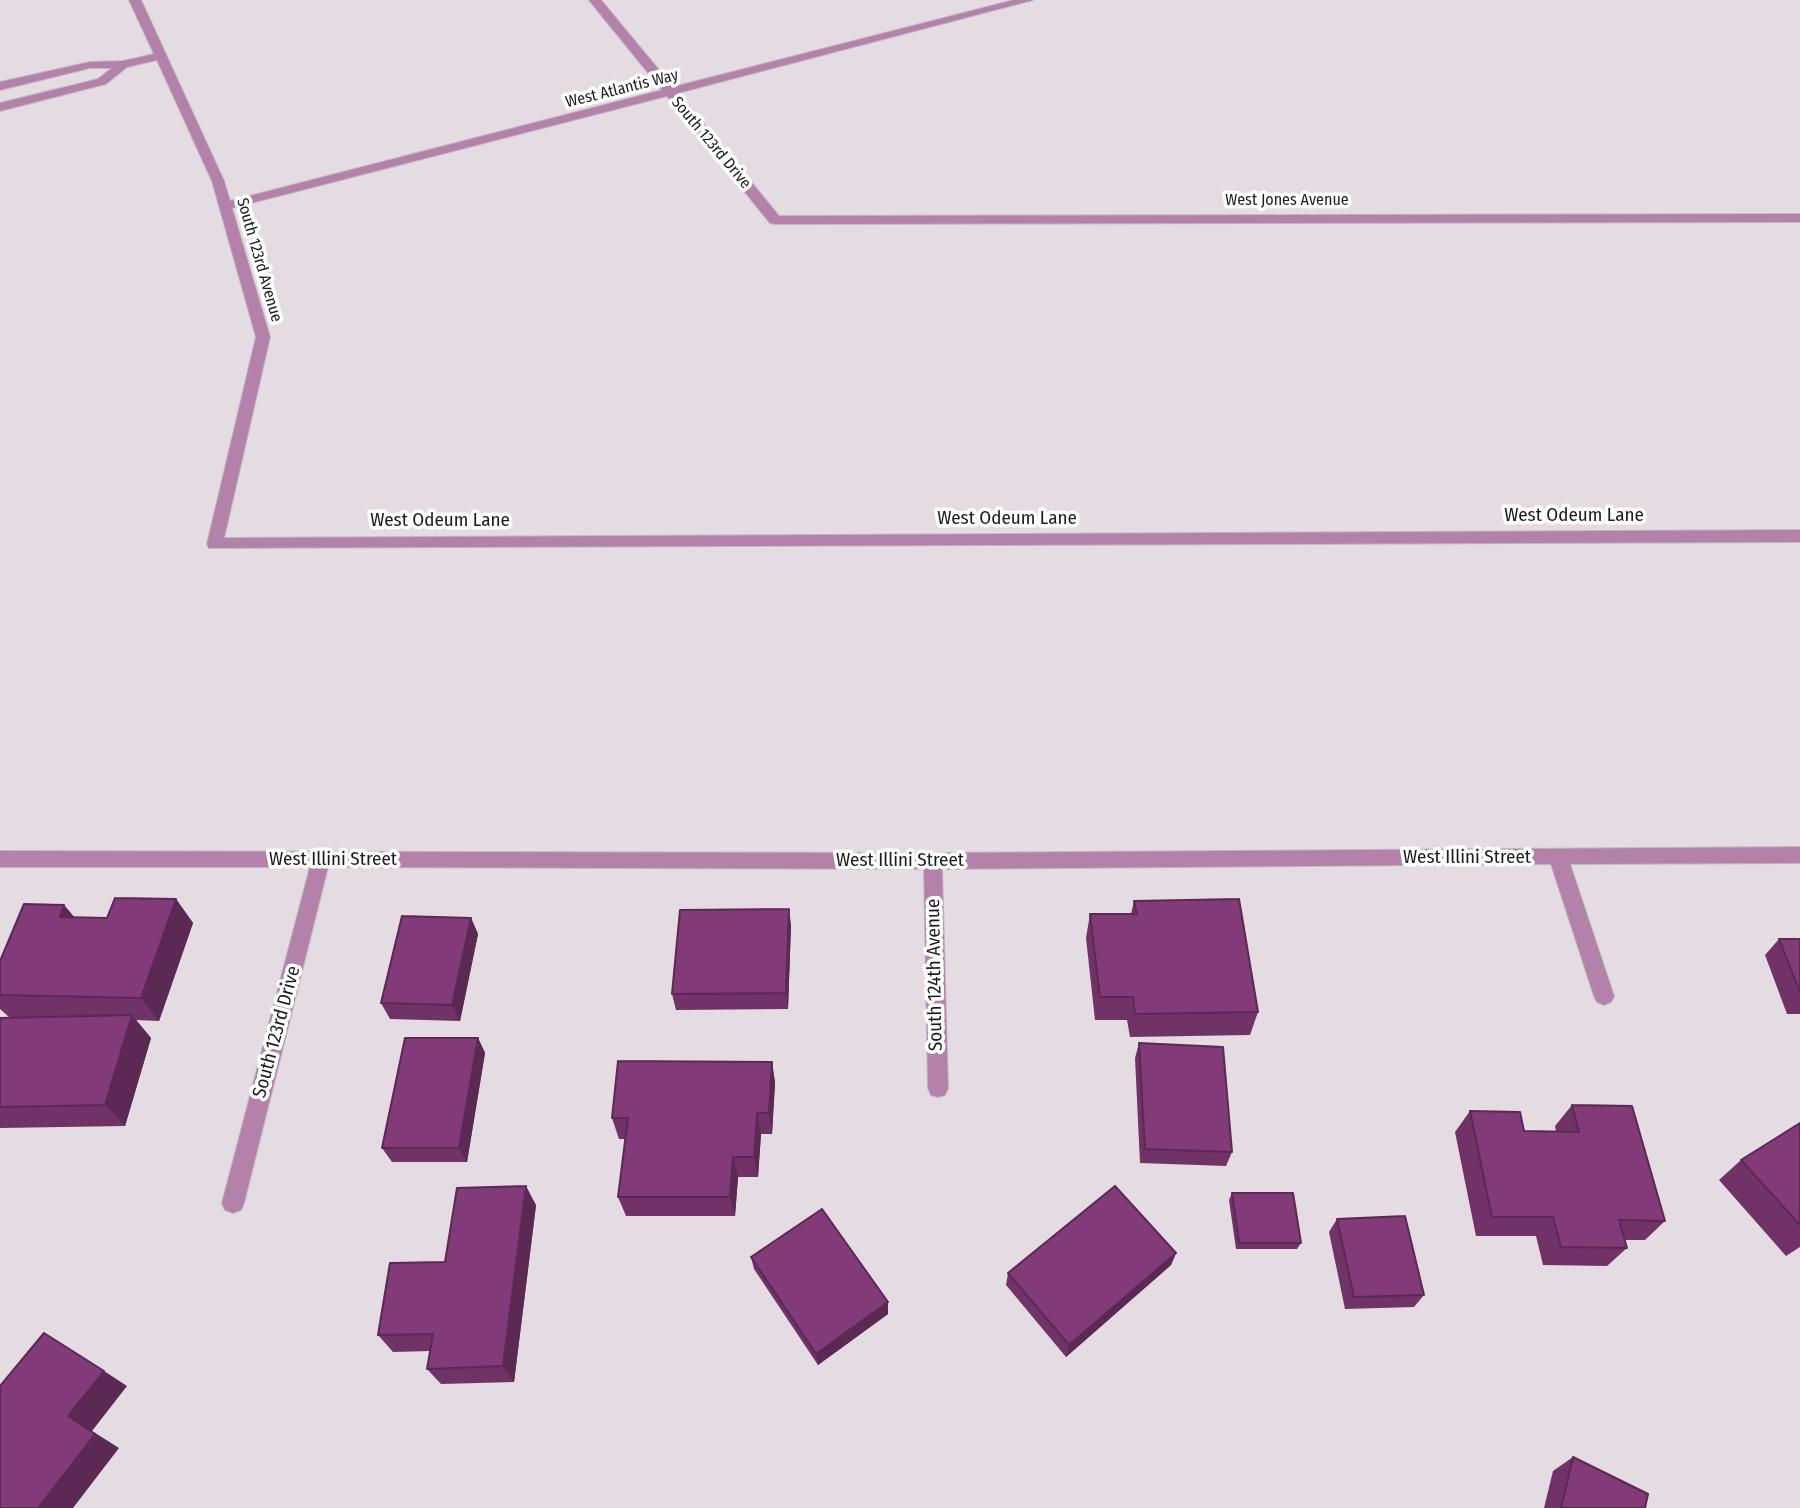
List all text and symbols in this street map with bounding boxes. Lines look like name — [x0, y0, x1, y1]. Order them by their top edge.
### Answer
street label: West Atlantis Way — [564, 66, 680, 112]
street label: South 123rd Drive — [667, 93, 755, 193]
street label: West Jones Avenue — [1225, 191, 1349, 211]
street label: South 123rd Avenue — [232, 196, 286, 324]
street label: West Odeum Lane — [1504, 505, 1644, 527]
street label: West Odeum Lane — [937, 508, 1077, 530]
street label: West Odeum Lane — [370, 510, 510, 532]
street label: West Illini Street — [1403, 847, 1531, 869]
street label: West Illini Street — [269, 849, 397, 871]
street label: West Illini Street — [836, 850, 964, 872]
street label: South 124th Avenue — [922, 899, 948, 1051]
street label: South 123rd Drive — [248, 964, 306, 1100]

